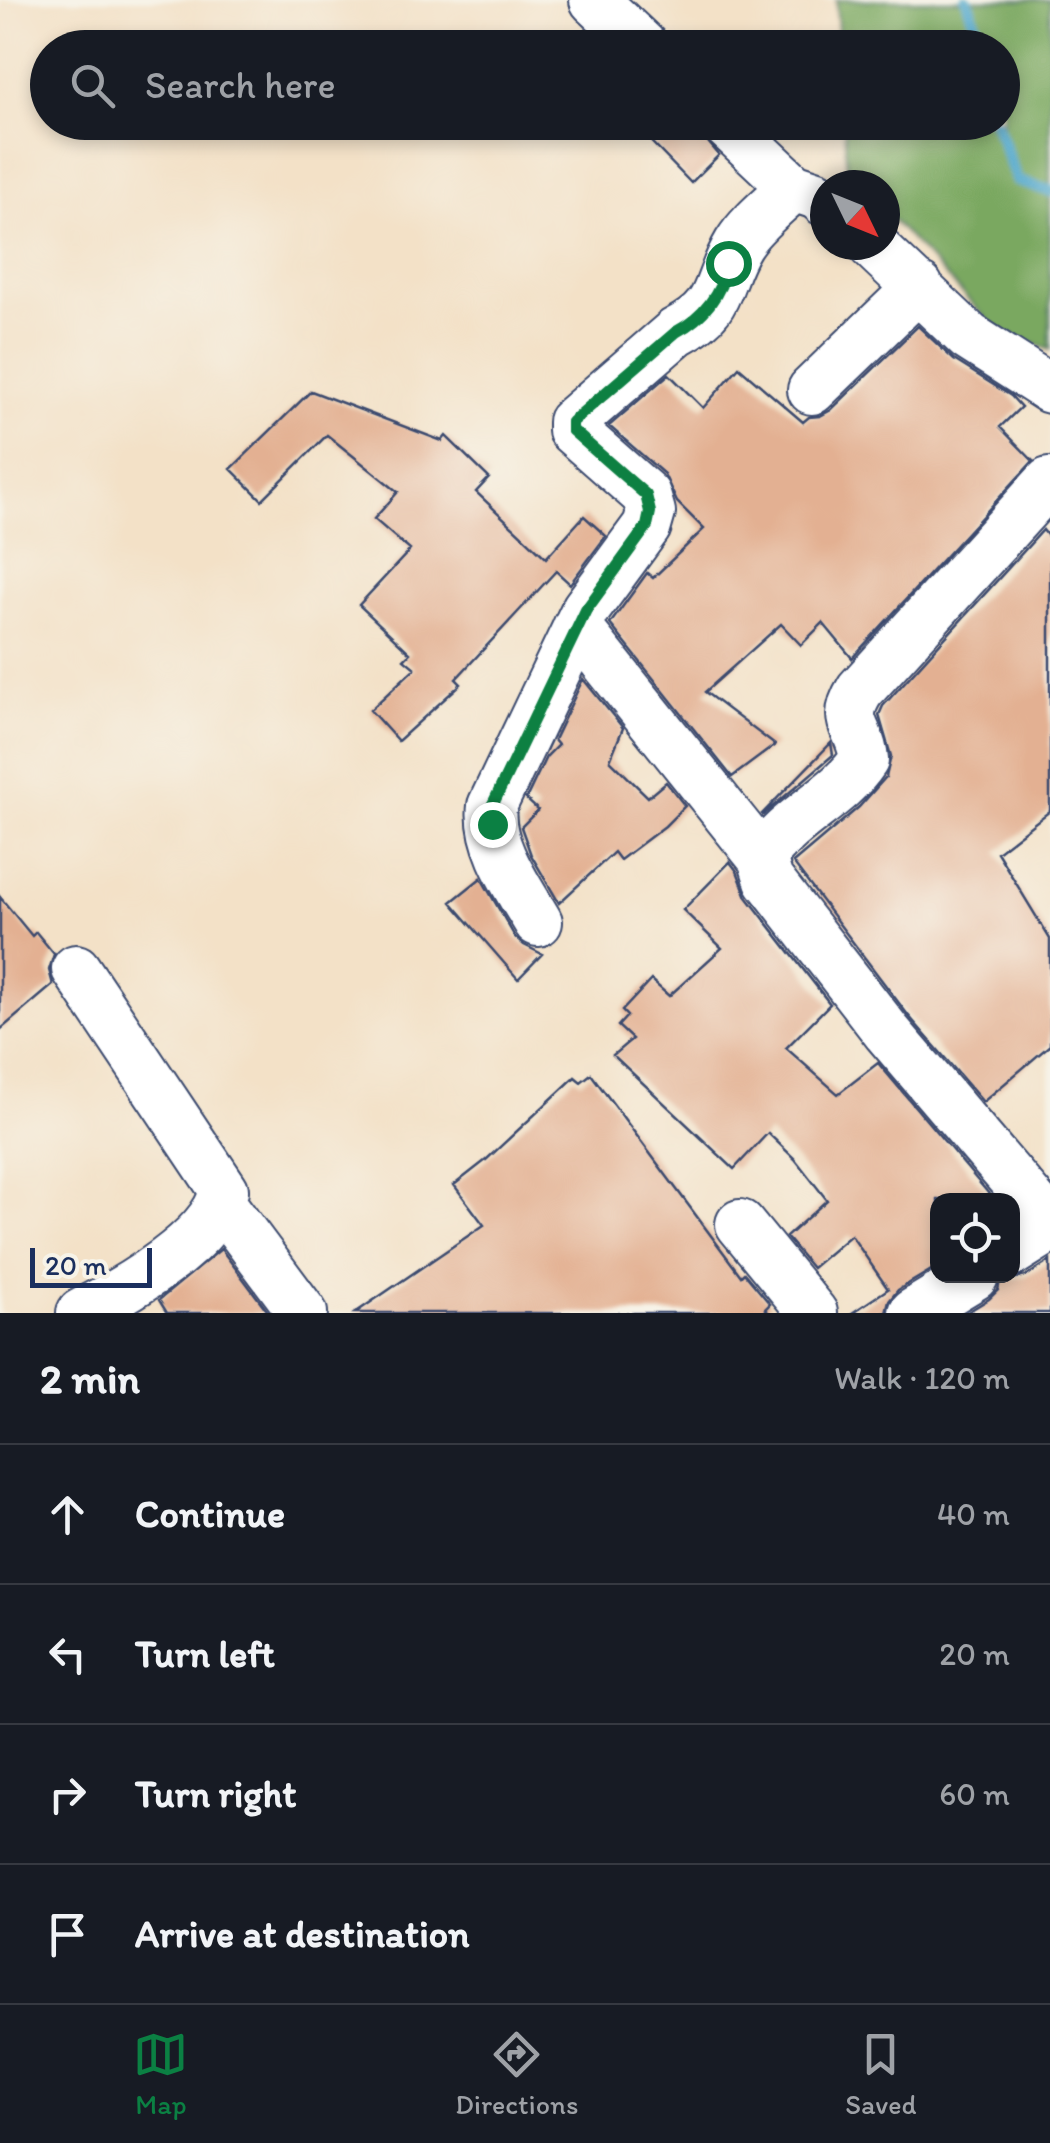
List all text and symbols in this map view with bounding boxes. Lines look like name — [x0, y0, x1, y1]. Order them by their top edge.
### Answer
search box — [30, 30, 1020, 140]
icon: search — [65, 58, 120, 113]
text: Search here — [145, 62, 336, 108]
north arrow — [810, 170, 900, 260]
route start — [706, 241, 752, 287]
route end — [470, 802, 516, 848]
map controls — [930, 1193, 1020, 1283]
button: locate — [930, 1193, 1020, 1283]
scale bar — [30, 1243, 152, 1288]
text: 20 m — [45, 1248, 107, 1282]
text: 2 min — [40, 1353, 140, 1404]
text: Walk · 120 m — [834, 1359, 1010, 1397]
icon: ahead — [40, 1487, 95, 1542]
text: Continue — [135, 1491, 285, 1537]
text: 40 m — [937, 1495, 1010, 1533]
icon: left — [40, 1627, 95, 1682]
text: Turn left — [135, 1631, 275, 1677]
text: 20 m — [939, 1635, 1010, 1673]
icon: right — [40, 1767, 95, 1822]
text: Turn right — [135, 1771, 297, 1817]
text: 60 m — [939, 1775, 1010, 1813]
icon: arrive — [40, 1907, 95, 1962]
text: Arrive at destination — [135, 1911, 470, 1957]
tab: Map — [133, 2027, 188, 2121]
tab: Directions — [455, 2027, 578, 2121]
tab: Saved — [845, 2027, 917, 2121]

